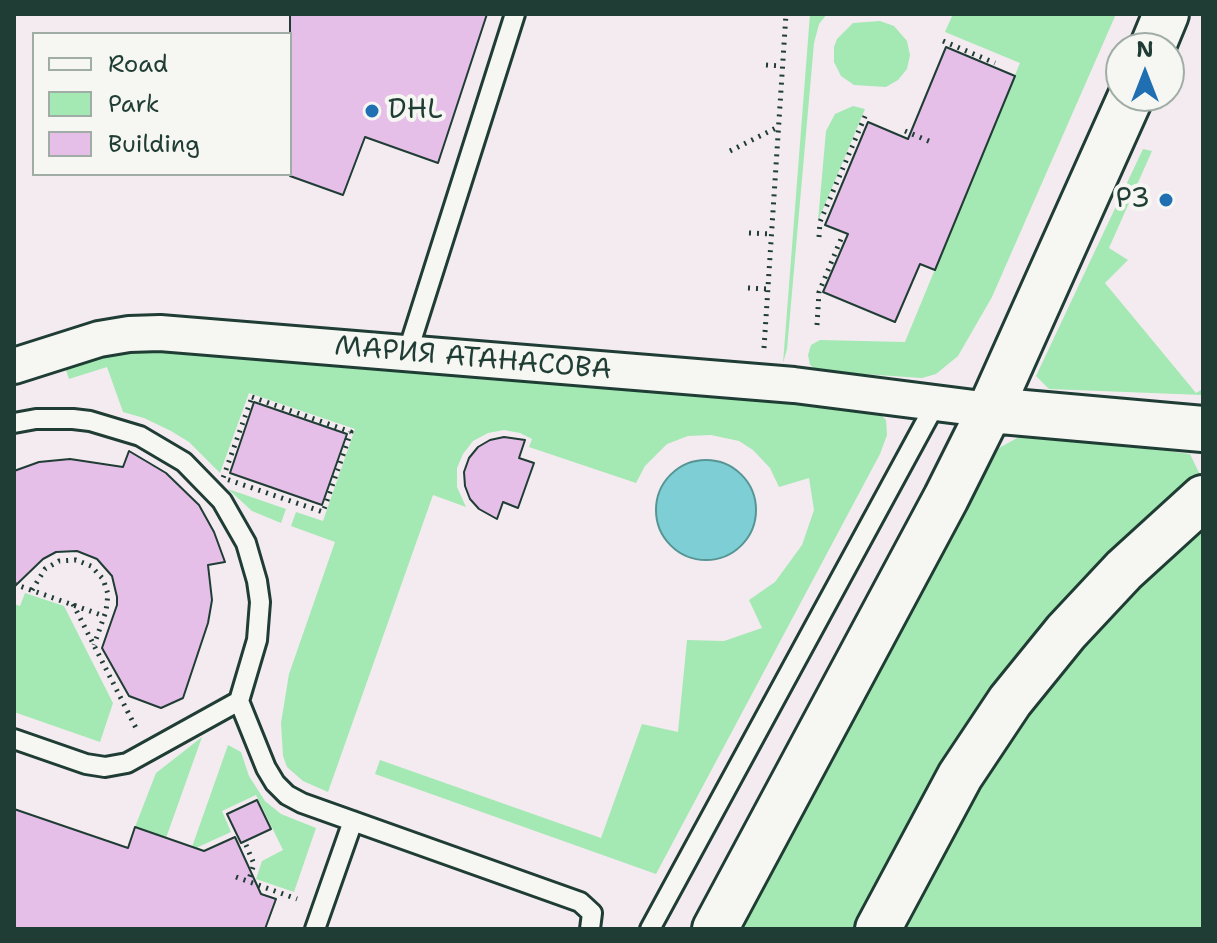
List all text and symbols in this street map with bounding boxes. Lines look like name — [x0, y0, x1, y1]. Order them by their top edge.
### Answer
legend — [32, 32, 292, 176]
north arrow — [1105, 32, 1185, 112]
text: N — [1136, 35, 1154, 64]
text: Road — [108, 48, 168, 80]
text: Park — [108, 88, 160, 120]
place label: DHL — [388, 94, 443, 128]
marker: DHL — [363, 102, 381, 120]
text: Building — [108, 128, 200, 160]
place label: P3 — [1116, 183, 1150, 217]
marker: P3 — [1157, 191, 1175, 209]
street label: МАРИЯ АТАНАСОВА — [333, 330, 613, 388]

